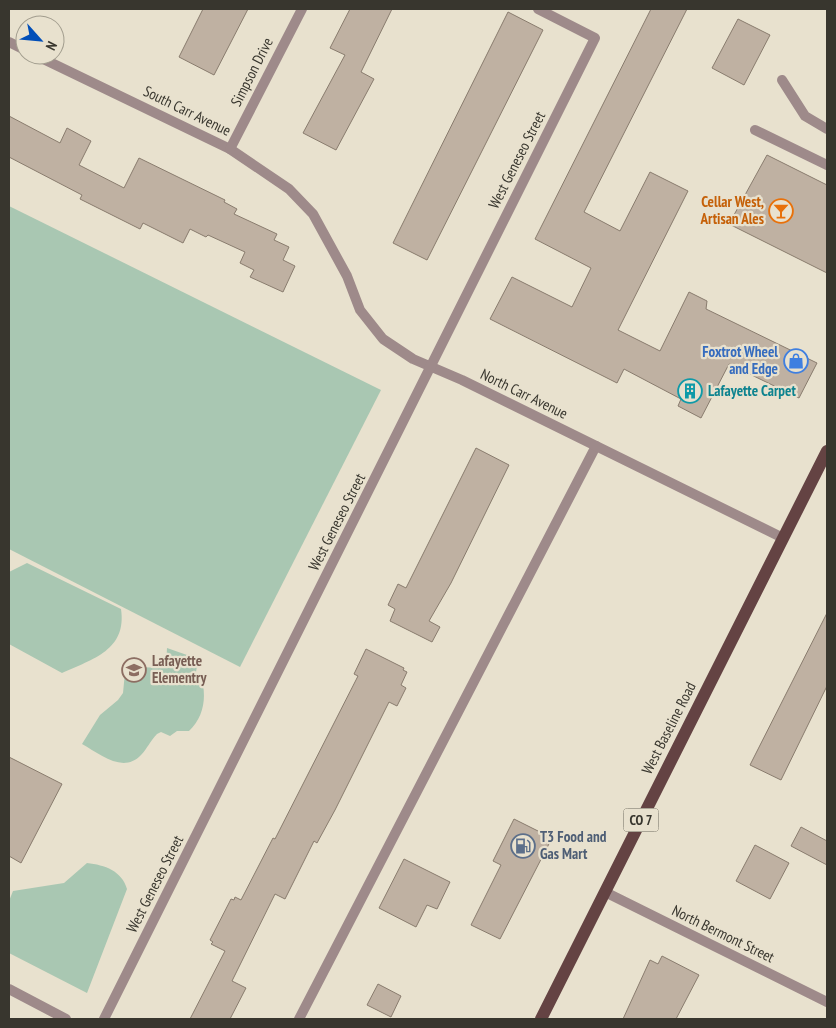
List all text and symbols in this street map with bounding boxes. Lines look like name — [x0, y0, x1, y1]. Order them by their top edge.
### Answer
north arrow — [15, 15, 65, 65]
street label: Simpson Drive — [226, 34, 277, 109]
text: N — [42, 38, 61, 53]
street label: South Carr Avenue — [140, 81, 234, 140]
street label: West Geneseo Street — [484, 108, 549, 211]
place label: Cellar West, Artisan Ales — [699, 192, 764, 228]
bar icon: Cellar West, Artisan Ales — [768, 198, 794, 224]
place label: Foxtrot Wheel and Edge — [702, 342, 778, 378]
shop icon: Foxtrot Wheel and Edge — [783, 348, 809, 374]
street label: North Carr Avenue — [478, 364, 571, 423]
building icon: Lafayette Carpet — [677, 378, 703, 404]
place label: Lafayette Carpet — [708, 381, 796, 400]
street label: West Geneseo Street — [304, 470, 369, 573]
place label: Lafayette Elementry — [152, 651, 207, 687]
school or university icon: Lafayette Elementry — [121, 657, 147, 683]
street label: West Baseline Road — [637, 679, 700, 777]
road number: CO 7 — [624, 808, 658, 832]
place label: T3 Food and Gas Mart — [540, 827, 607, 863]
street label: West Geneseo Street — [122, 832, 187, 935]
fuel station icon: T3 Food and Gas Mart — [510, 833, 536, 859]
street label: North Bermont Street — [669, 901, 777, 967]

